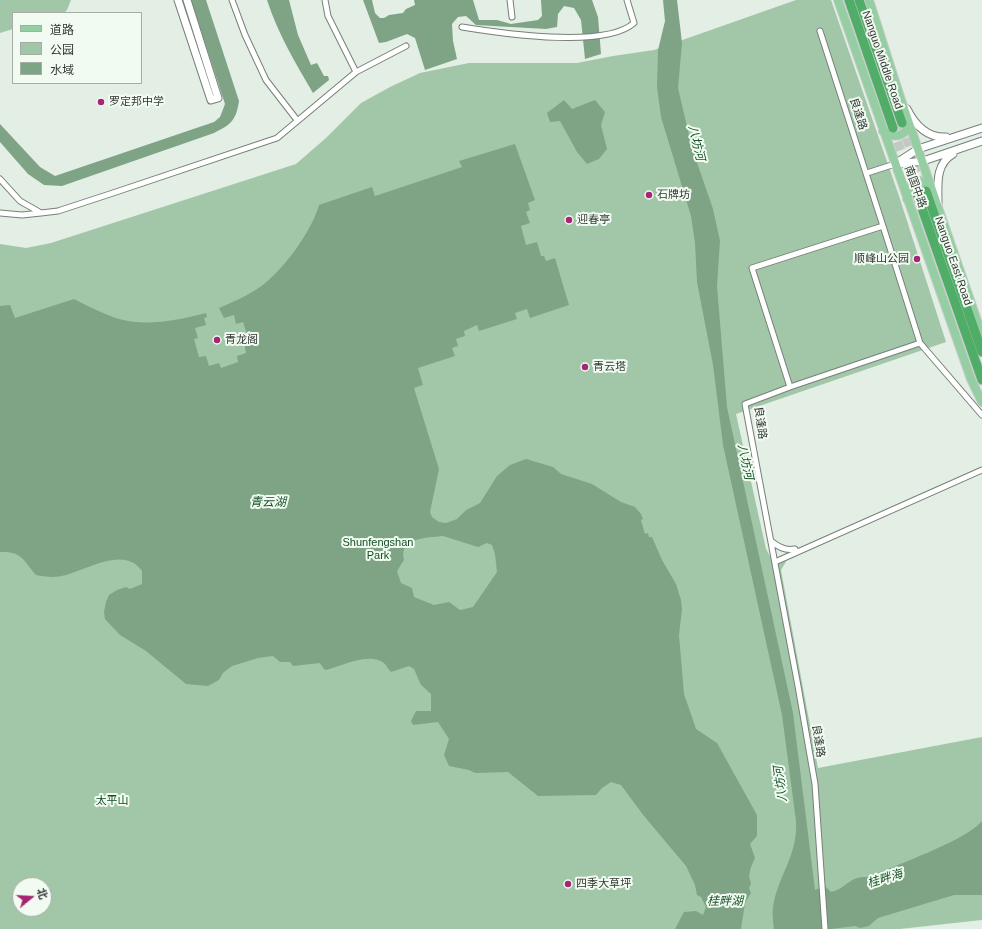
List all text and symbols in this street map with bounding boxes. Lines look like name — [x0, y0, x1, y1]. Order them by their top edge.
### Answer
street label: Nanguo Middle Road — [859, 9, 905, 111]
legend — [12, 12, 142, 84]
text: 道路 — [50, 23, 74, 37]
text: 公园 — [50, 43, 74, 57]
text: 水域 — [50, 63, 74, 77]
place label: 罗定邦中学 — [109, 95, 164, 109]
street label: 良逢路 — [847, 96, 869, 132]
marker: 罗定邦中学 — [96, 97, 106, 107]
water label: 八坊河 — [685, 124, 707, 162]
street label: 南国中路 — [901, 164, 929, 210]
place label: 石牌坊 — [657, 188, 690, 202]
marker: 石牌坊 — [644, 190, 654, 200]
place label: 迎春亭 — [577, 213, 610, 227]
marker: 迎春亭 — [564, 215, 574, 225]
street label: Nanguo East Road — [932, 215, 974, 307]
place label: 顺峰山公园 — [854, 252, 909, 266]
marker: 顺峰山公园 — [912, 254, 922, 264]
place label: 青龙阁 — [225, 333, 258, 347]
marker: 青龙阁 — [212, 335, 222, 345]
place label: 青云塔 — [593, 360, 626, 374]
marker: 青云塔 — [580, 362, 590, 372]
street label: 良逢路 — [751, 406, 769, 440]
water label: 八坊河 — [734, 443, 756, 481]
water label: 青云湖 — [250, 496, 286, 510]
park label: Shunfengshan Park — [343, 536, 413, 562]
street label: 良逢路 — [809, 724, 827, 758]
water label: 八坊河 — [772, 765, 790, 803]
park label: 太平山 — [96, 794, 128, 808]
water label: 桂畔海 — [866, 867, 904, 891]
north arrow — [12, 877, 52, 917]
place label: 四季大草坪 — [576, 877, 631, 891]
marker: 四季大草坪 — [563, 879, 573, 889]
text: 北 — [35, 887, 50, 901]
water label: 桂畔湖 — [707, 895, 743, 909]

